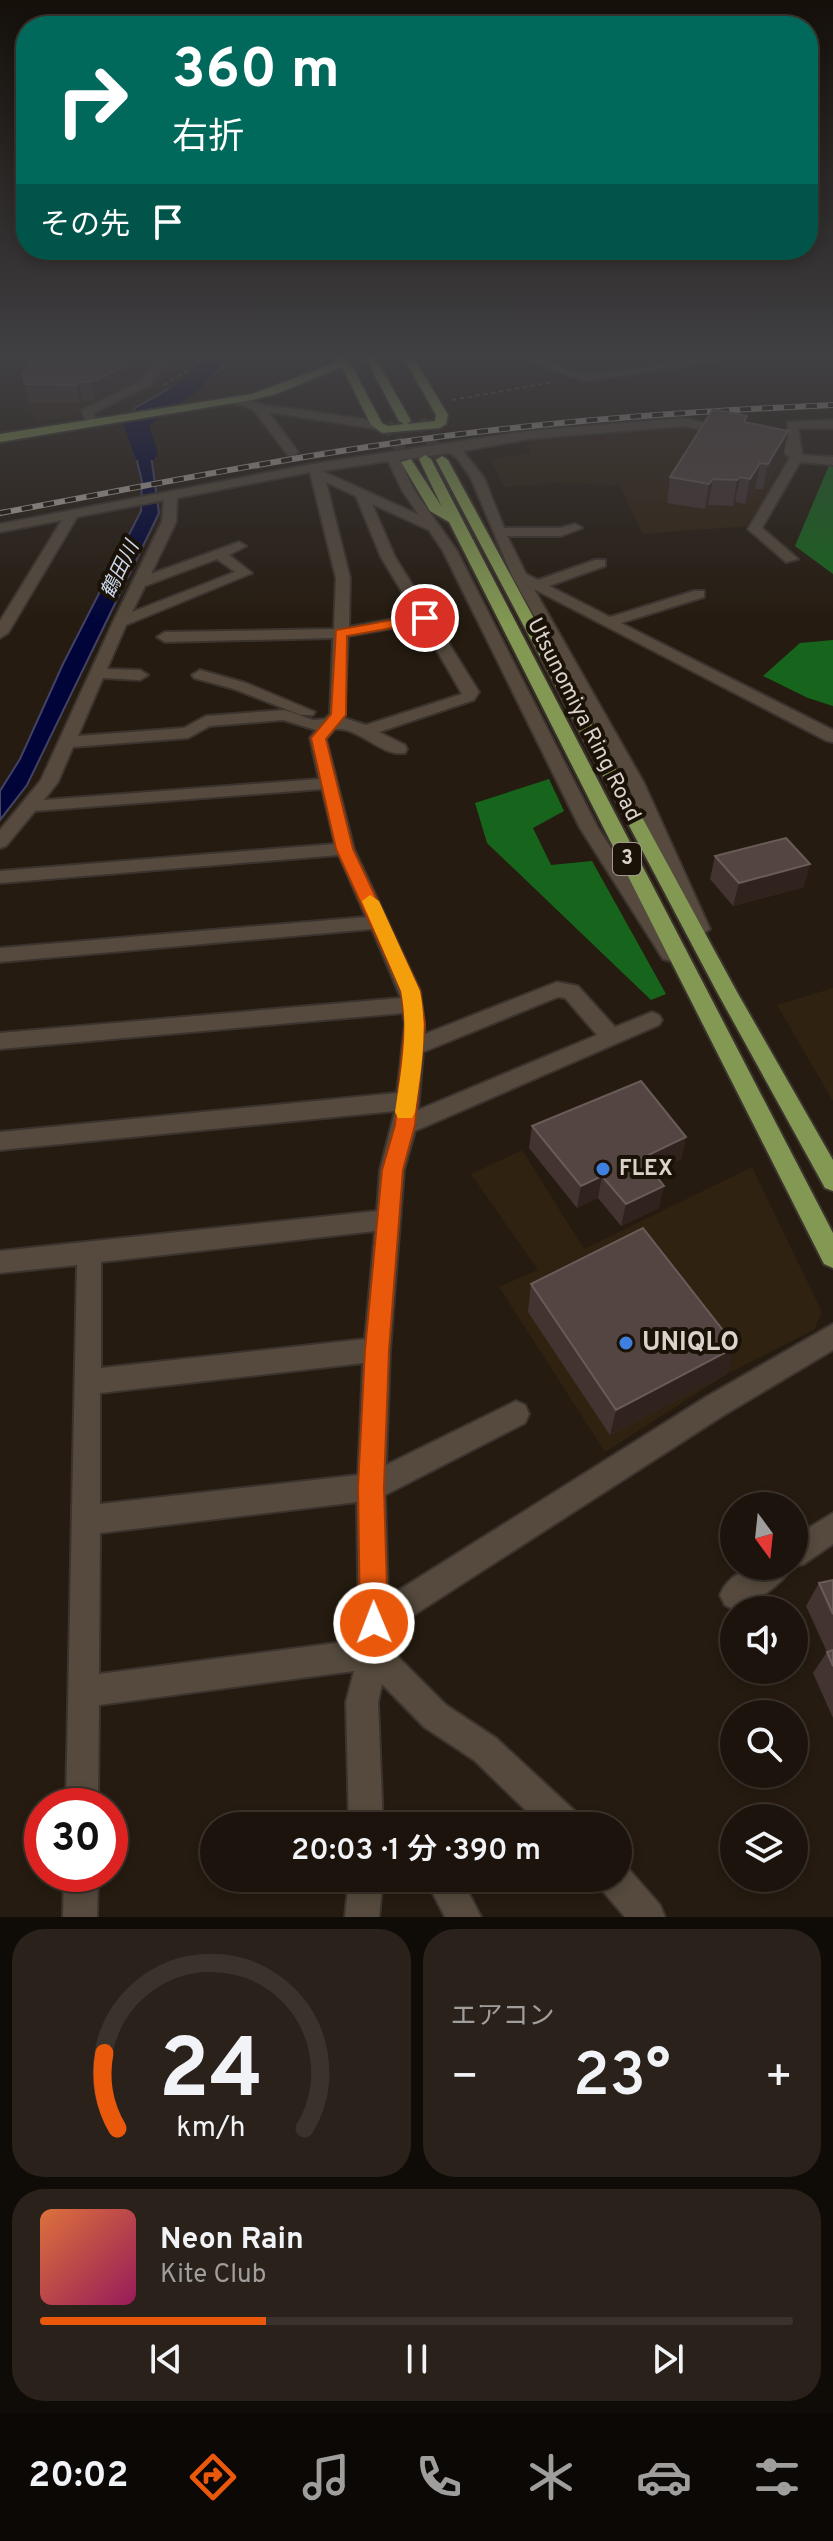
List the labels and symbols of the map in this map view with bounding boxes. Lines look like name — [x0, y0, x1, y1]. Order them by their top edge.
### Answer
water label: 鶴田川 — [96, 536, 147, 603]
pin — [391, 584, 459, 652]
street label: Utsunomiya Ring Road — [520, 614, 646, 826]
road number: 3 — [613, 843, 641, 875]
place label: FLEX — [619, 1156, 673, 1183]
marker: FLEX — [594, 1160, 612, 1178]
place label: UNIQLO — [642, 1327, 739, 1360]
marker: UNIQLO — [617, 1334, 635, 1352]
north arrow — [720, 1492, 808, 1580]
position arrow — [332, 1581, 416, 1665]
speed limit sign: 30 — [24, 1788, 128, 1892]

